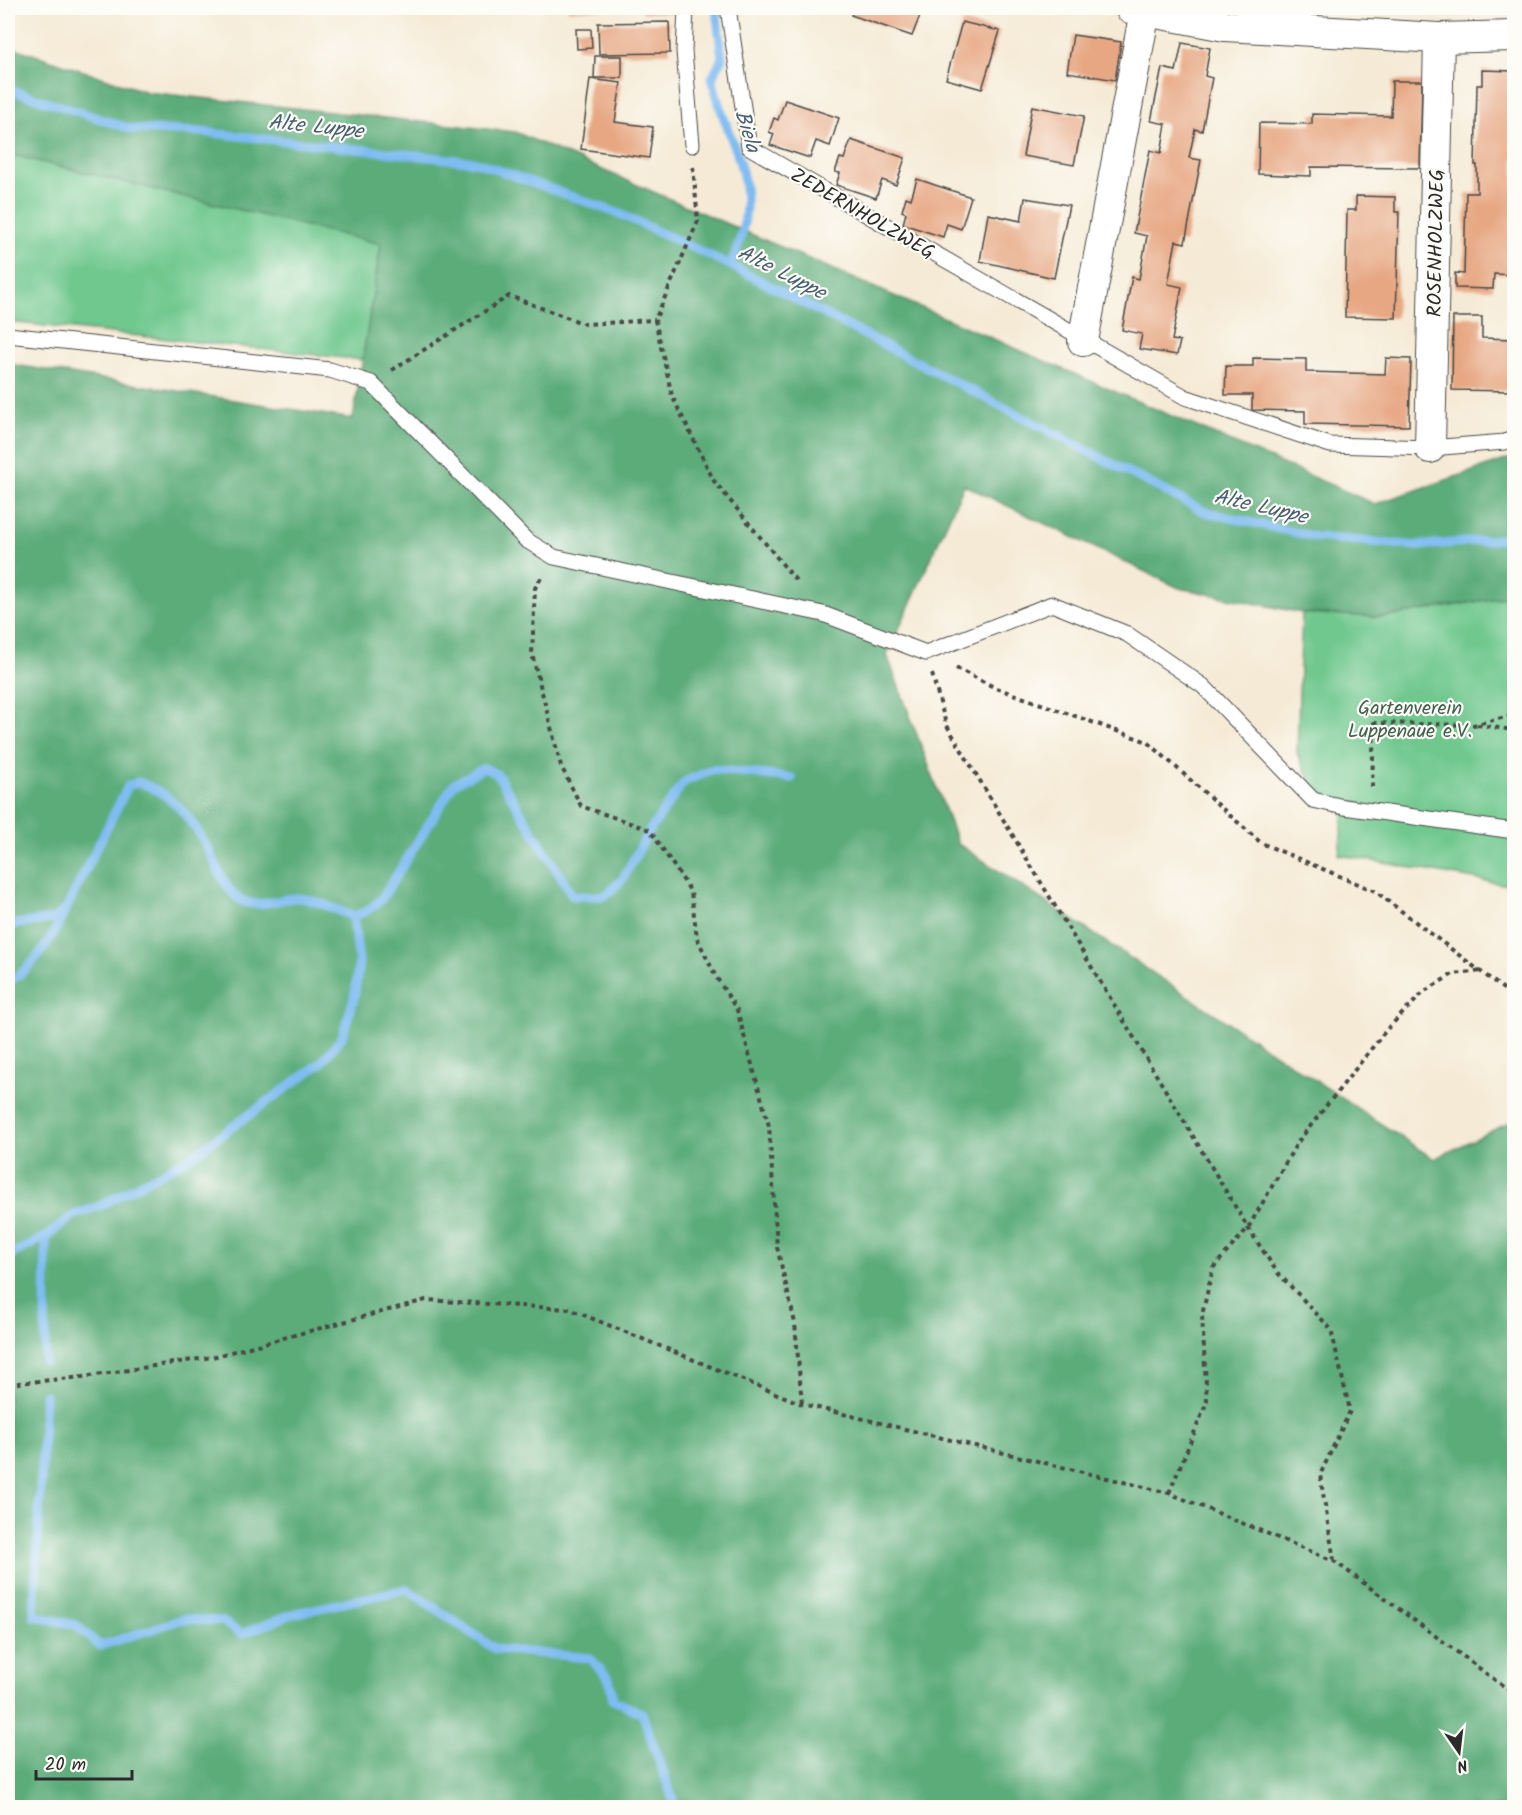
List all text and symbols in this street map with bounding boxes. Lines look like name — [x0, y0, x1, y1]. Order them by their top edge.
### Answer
water label: Alte Luppe — [267, 106, 367, 149]
water label: Biela — [725, 106, 769, 158]
street label: ZEDERNHOLZWEG — [784, 160, 940, 269]
street label: ROSENHOLZWEG — [1420, 169, 1454, 317]
water label: Alte Luppe — [731, 237, 833, 311]
water label: Alte Luppe — [1211, 481, 1313, 535]
park label: Gartenverein Luppenaue e.V. — [1348, 693, 1472, 748]
north arrow — [1429, 1722, 1489, 1782]
scale bar — [36, 1743, 132, 1781]
text: 20 m — [45, 1751, 86, 1780]
text: N — [1454, 1752, 1470, 1778]

